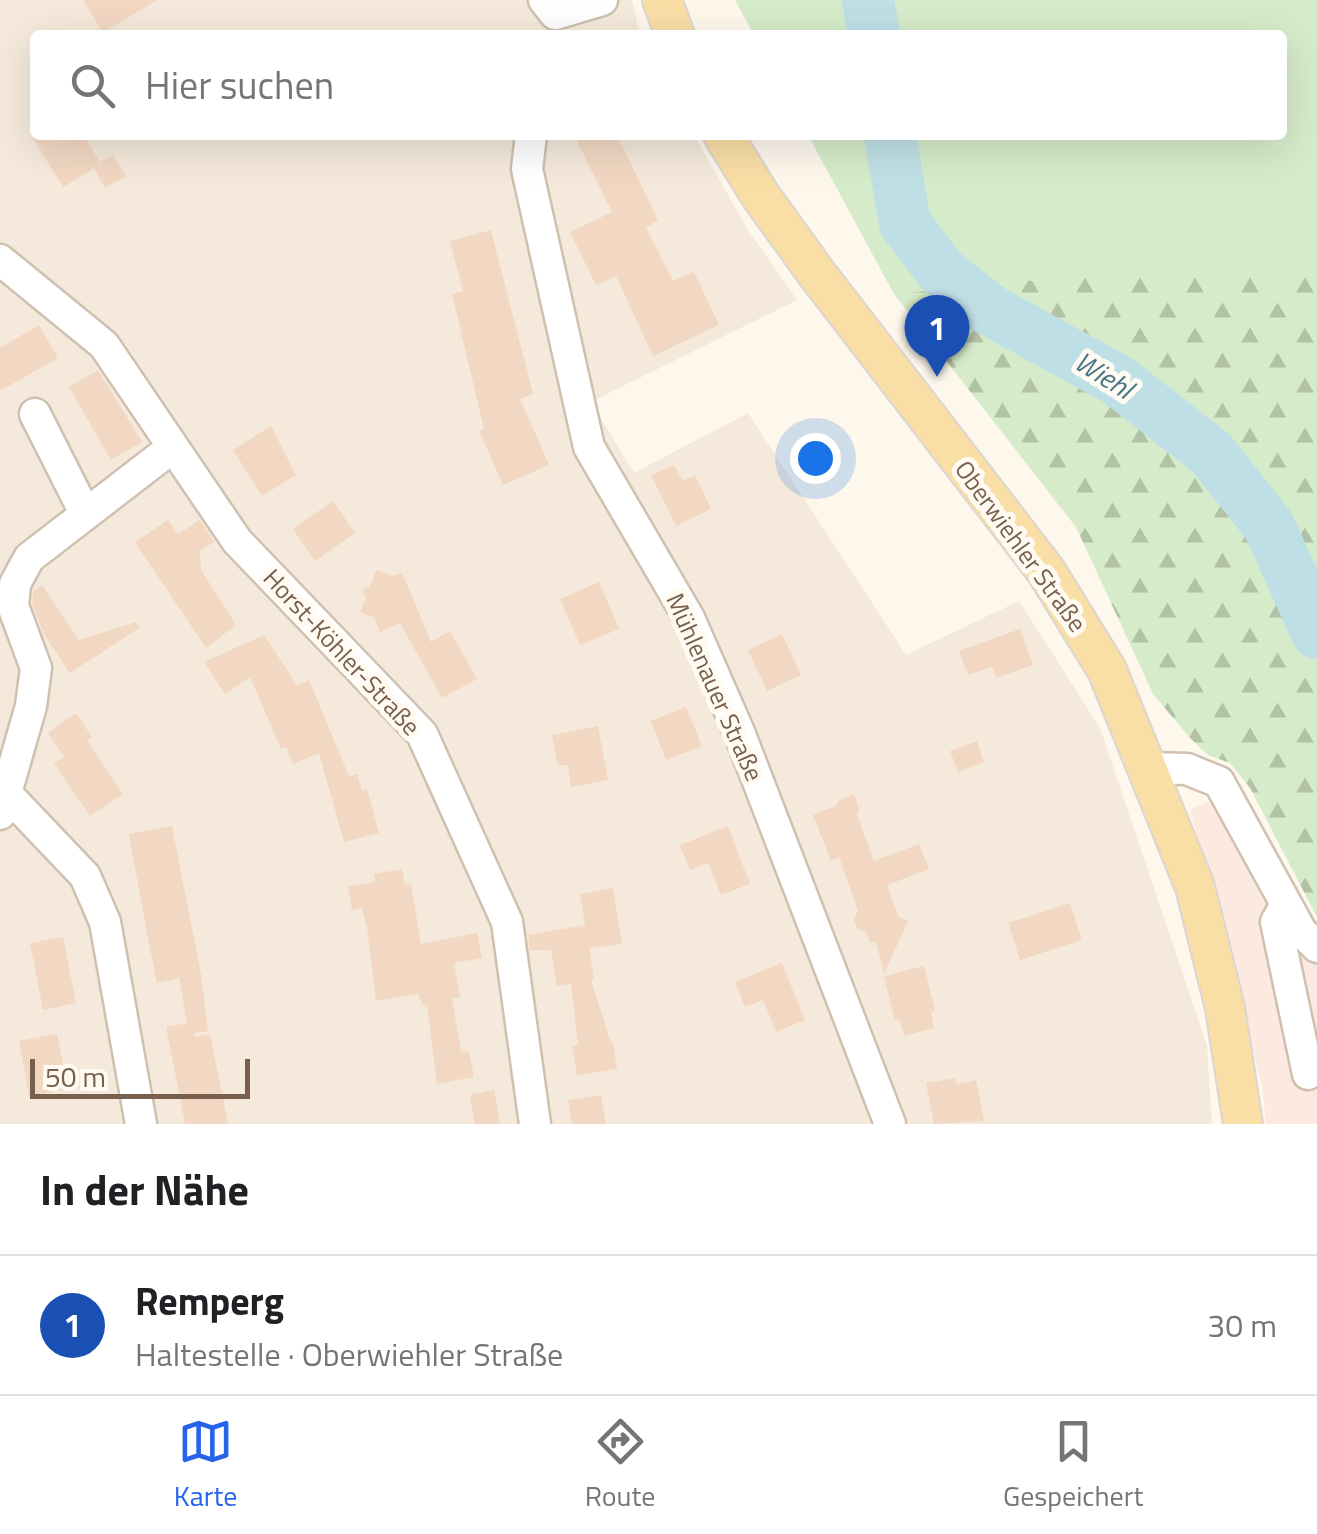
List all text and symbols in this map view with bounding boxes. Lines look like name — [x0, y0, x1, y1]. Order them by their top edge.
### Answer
search box — [30, 30, 1287, 140]
text: Hier suchen — [145, 56, 334, 114]
icon: search — [65, 58, 120, 113]
pin: 1 — [904, 294, 970, 377]
water label: Wiehl — [1067, 340, 1144, 411]
your location — [790, 433, 841, 484]
street label: Oberwiehler Straße — [946, 452, 1096, 640]
street label: Horst-Köhler-Straße — [254, 560, 430, 744]
street label: Mühlenauer Straße — [656, 587, 774, 787]
scale bar — [30, 1054, 250, 1098]
text: 50 m — [45, 1055, 106, 1098]
text: In der Nähe — [40, 1157, 249, 1221]
text: Remperg — [135, 1272, 284, 1330]
text: 1 — [64, 1301, 81, 1349]
text: 30 m — [1207, 1301, 1277, 1349]
text: Haltestelle · Oberwiehler Straße — [135, 1330, 563, 1378]
tab: Karte — [174, 1414, 237, 1517]
tab: Route — [585, 1414, 655, 1517]
tab: Gespeichert — [1003, 1414, 1143, 1517]

